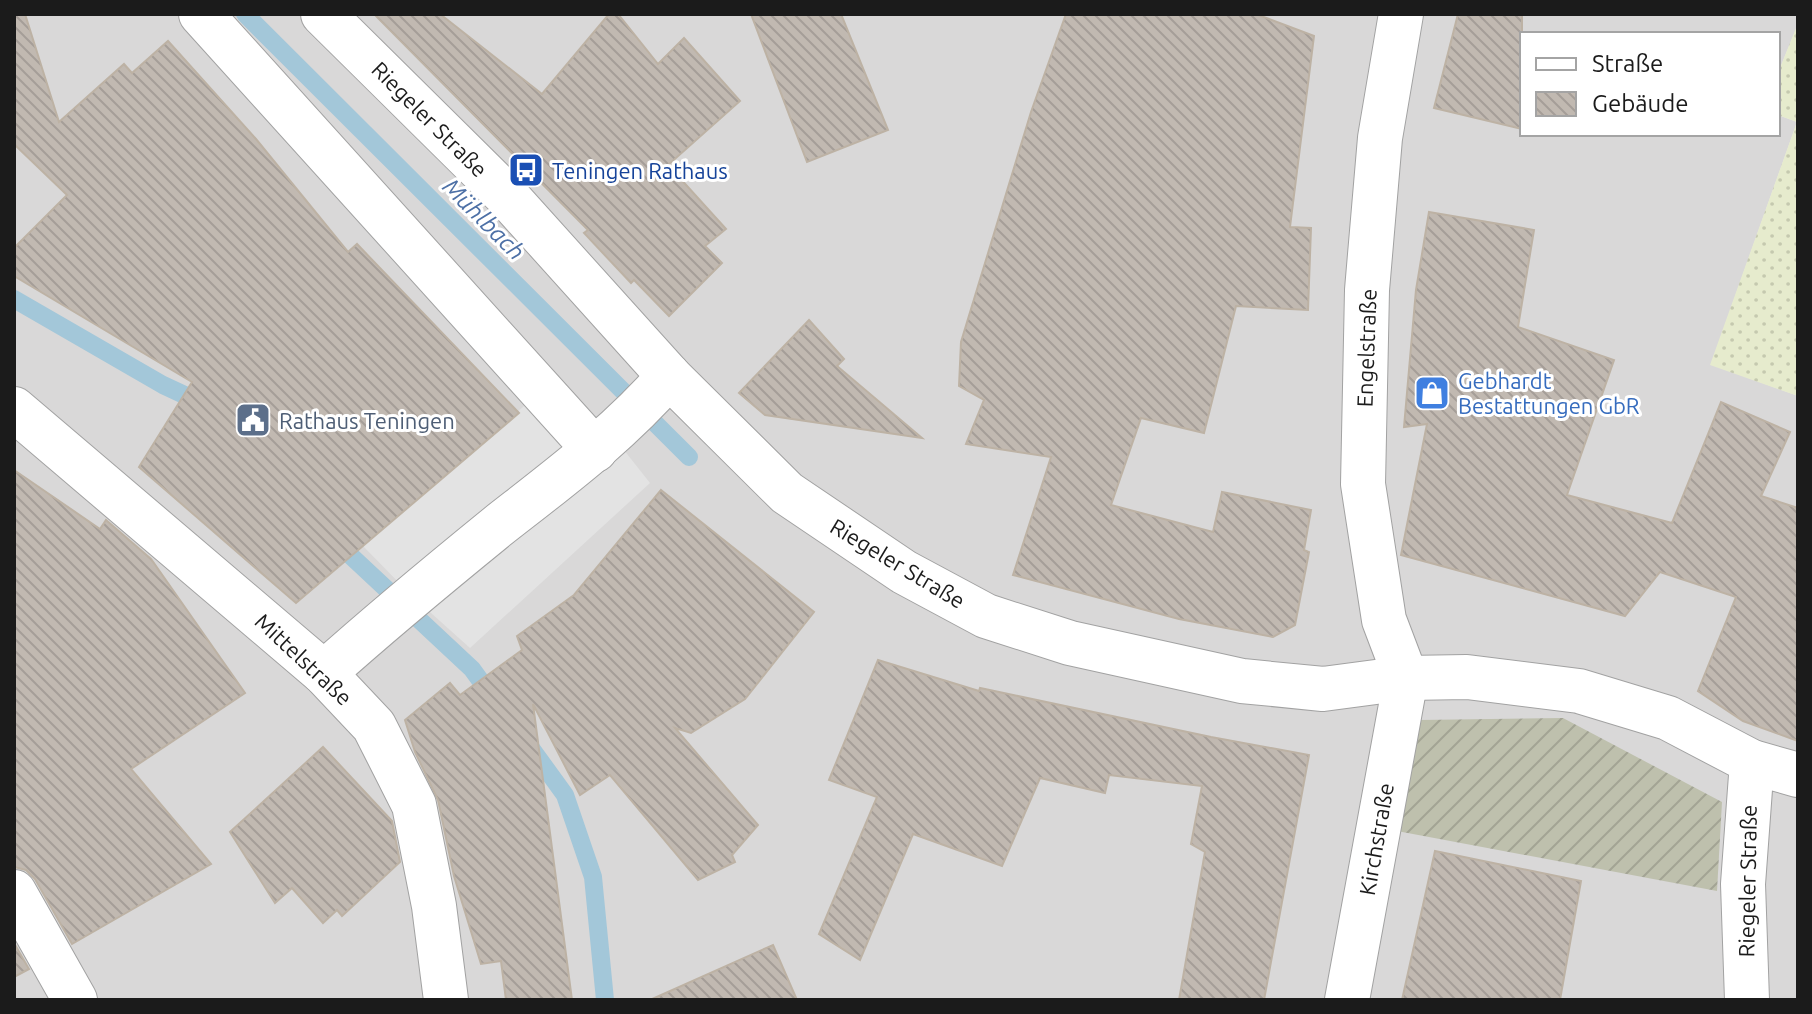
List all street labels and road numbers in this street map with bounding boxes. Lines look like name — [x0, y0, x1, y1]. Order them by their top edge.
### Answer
street label: Riegeler Straße — [367, 56, 493, 182]
street label: Engelstraße — [1351, 288, 1381, 408]
street label: Riegeler Straße — [826, 513, 970, 613]
street label: Mittelstraße — [251, 608, 357, 710]
street label: Kirchstraße — [1354, 781, 1398, 897]
street label: Riegeler Straße — [1733, 805, 1761, 957]

